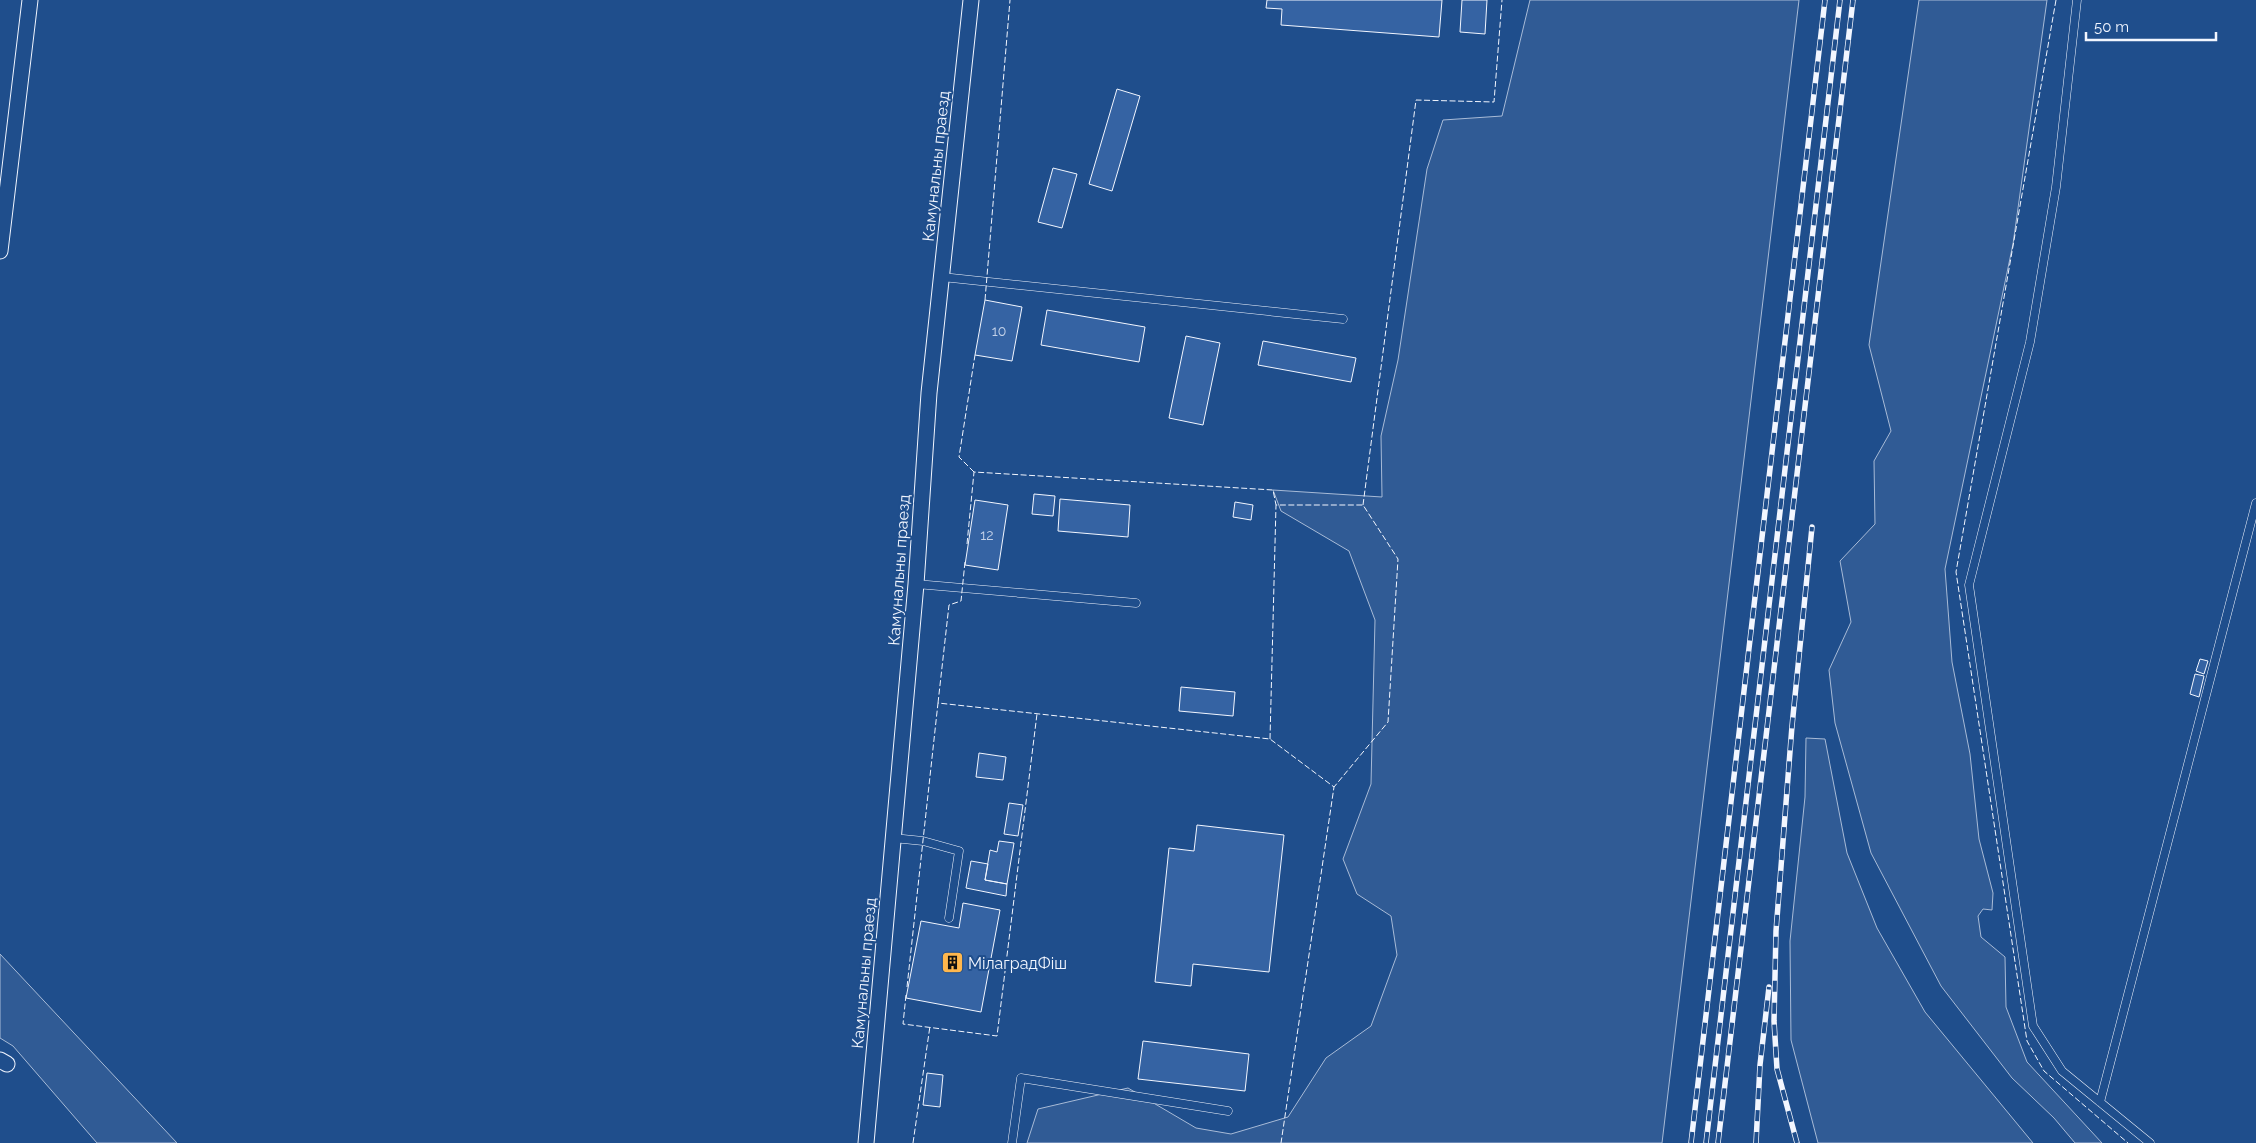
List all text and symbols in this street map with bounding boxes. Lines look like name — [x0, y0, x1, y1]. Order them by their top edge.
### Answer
scale bar — [2086, 10, 2216, 42]
text: 50 m — [2094, 18, 2129, 36]
street label: Камунальны праезд — [919, 90, 953, 242]
house number: 10 — [992, 323, 1006, 339]
street label: Камунальны праезд — [884, 494, 914, 646]
house number: 12 — [980, 527, 994, 543]
street label: Камунальны праезд — [848, 897, 880, 1049]
building icon: МілаградФіш — [940, 951, 964, 975]
place label: МілаградФіш — [968, 954, 1067, 973]

